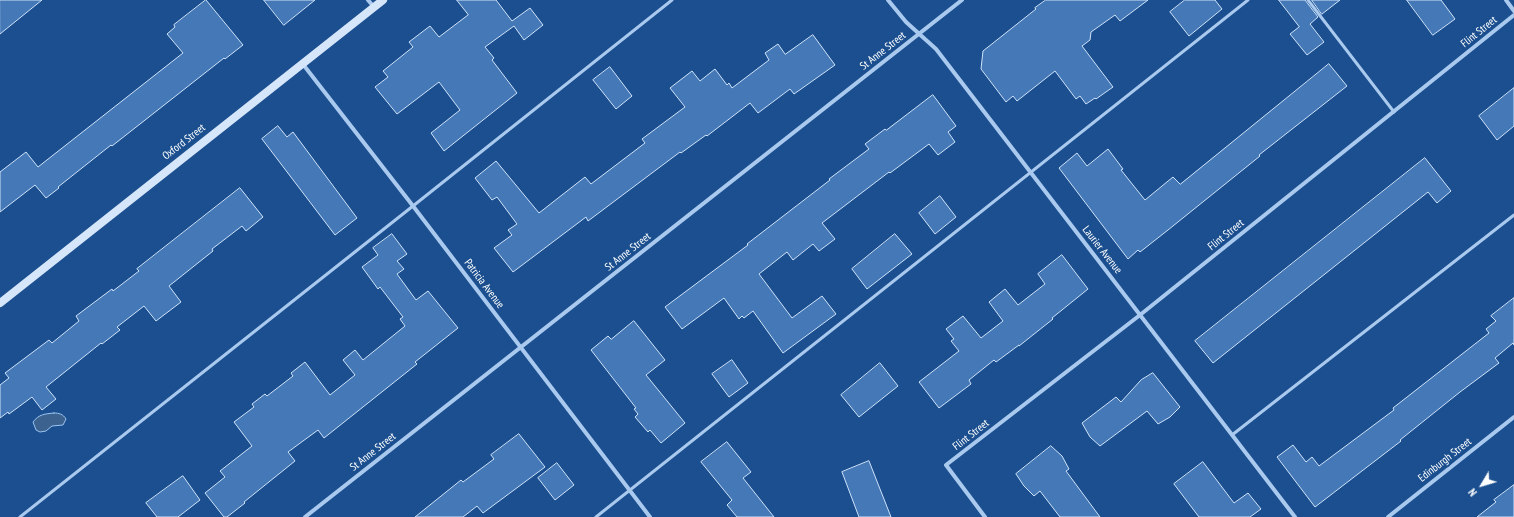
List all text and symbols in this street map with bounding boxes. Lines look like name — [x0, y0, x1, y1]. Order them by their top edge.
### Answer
street label: Flint Street — [1458, 14, 1500, 50]
street label: St Anne Street — [857, 29, 909, 73]
street label: Oxford Street — [160, 121, 208, 163]
street label: Flint Street — [1205, 217, 1247, 253]
street label: Laurier Avenue — [1079, 224, 1125, 276]
street label: St Anne Street — [602, 230, 654, 274]
street label: Patricia Avenue — [461, 257, 507, 311]
street label: Flint Street — [950, 417, 992, 453]
street label: St Anne Street — [347, 430, 399, 474]
street label: Edinburgh Street — [1416, 435, 1474, 485]
north arrow — [1462, 465, 1502, 505]
text: N — [1465, 486, 1480, 499]

